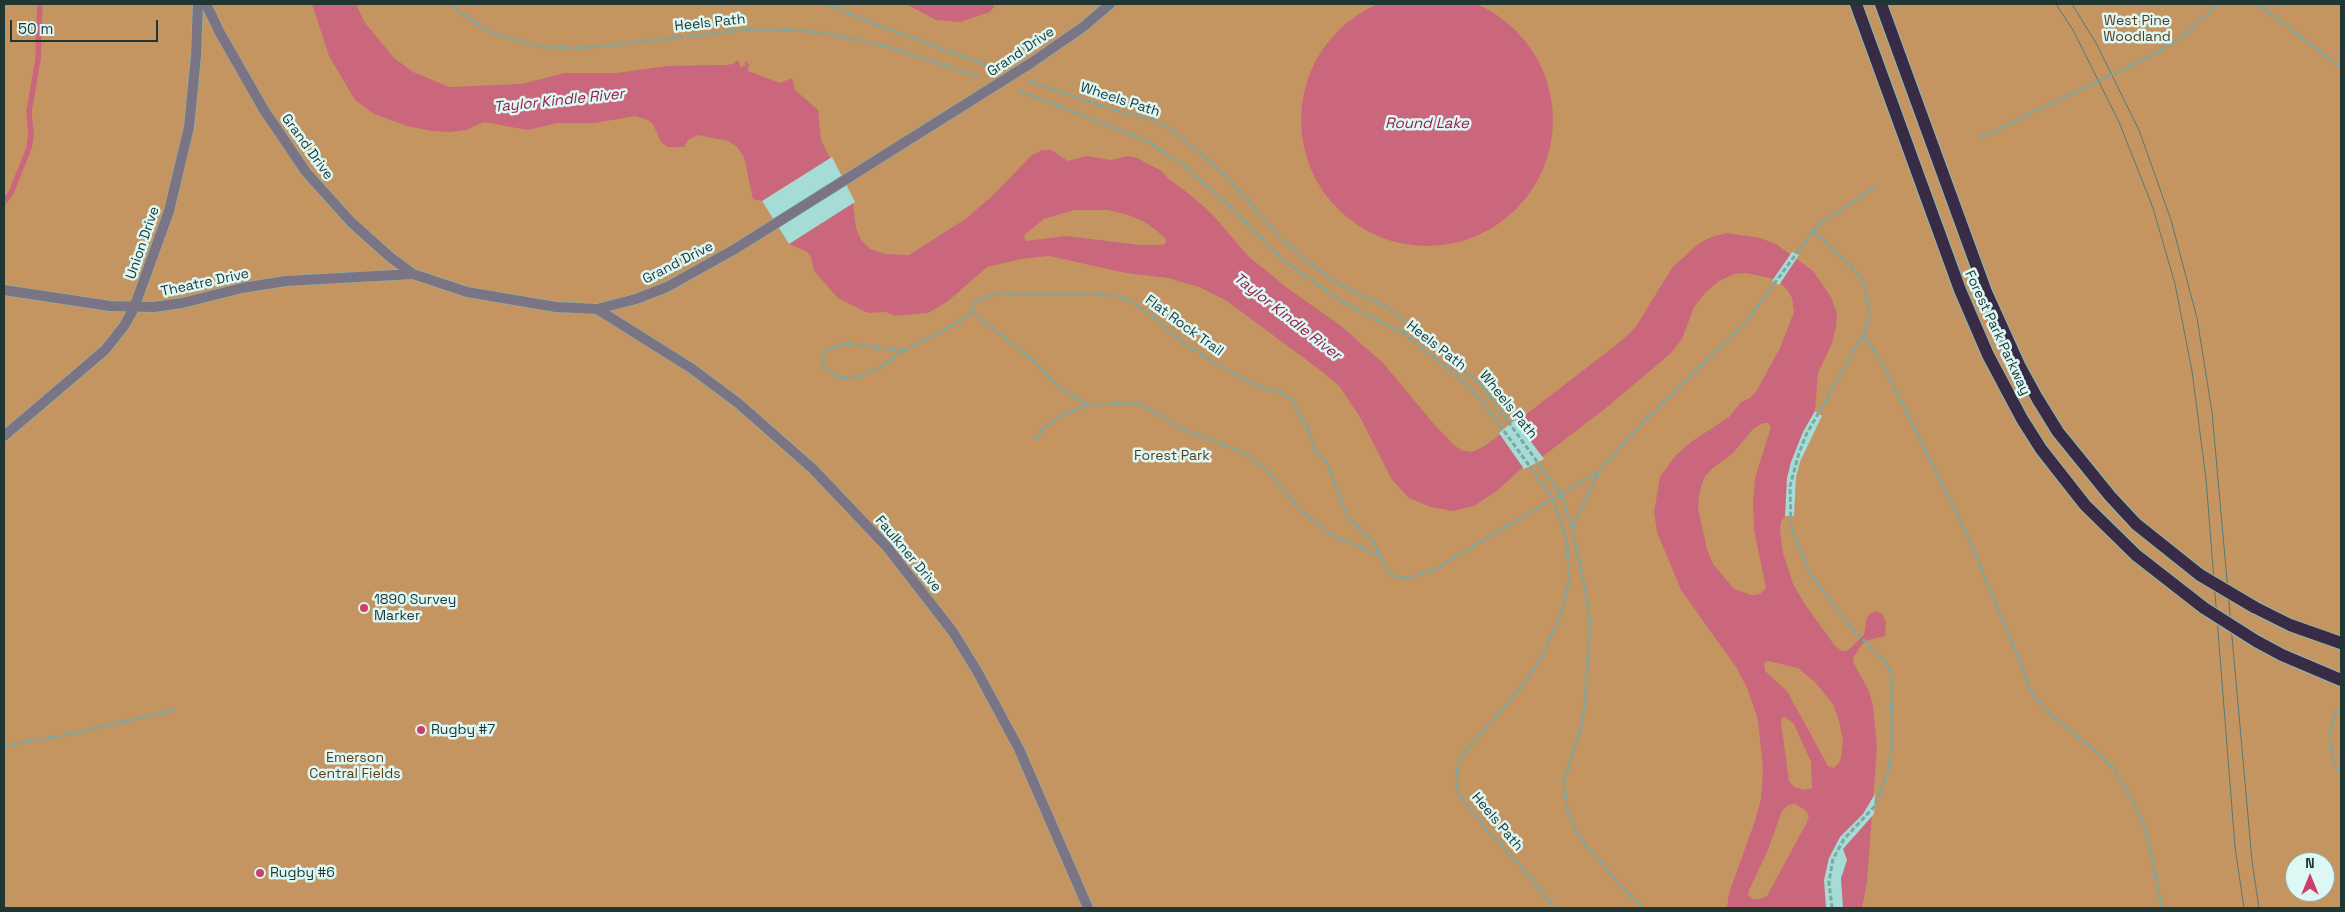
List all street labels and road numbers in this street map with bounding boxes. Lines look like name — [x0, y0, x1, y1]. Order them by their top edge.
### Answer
street label: Heels Path — [674, 11, 746, 35]
street label: Grand Drive — [984, 23, 1058, 81]
street label: Wheels Path — [1078, 79, 1162, 121]
street label: Grand Drive — [278, 111, 336, 183]
street label: Union Drive — [123, 204, 163, 282]
street label: Grand Drive — [640, 238, 716, 288]
street label: Theatre Drive — [159, 265, 251, 301]
street label: Forest Park Parkway — [1961, 268, 2033, 398]
street label: Flat Rock Trail — [1142, 292, 1226, 360]
street label: Heels Path — [1403, 318, 1469, 374]
street label: Wheels Path — [1475, 368, 1541, 442]
street label: Faulkner Drive — [871, 513, 945, 595]
street label: Heels Path — [1468, 789, 1526, 855]

